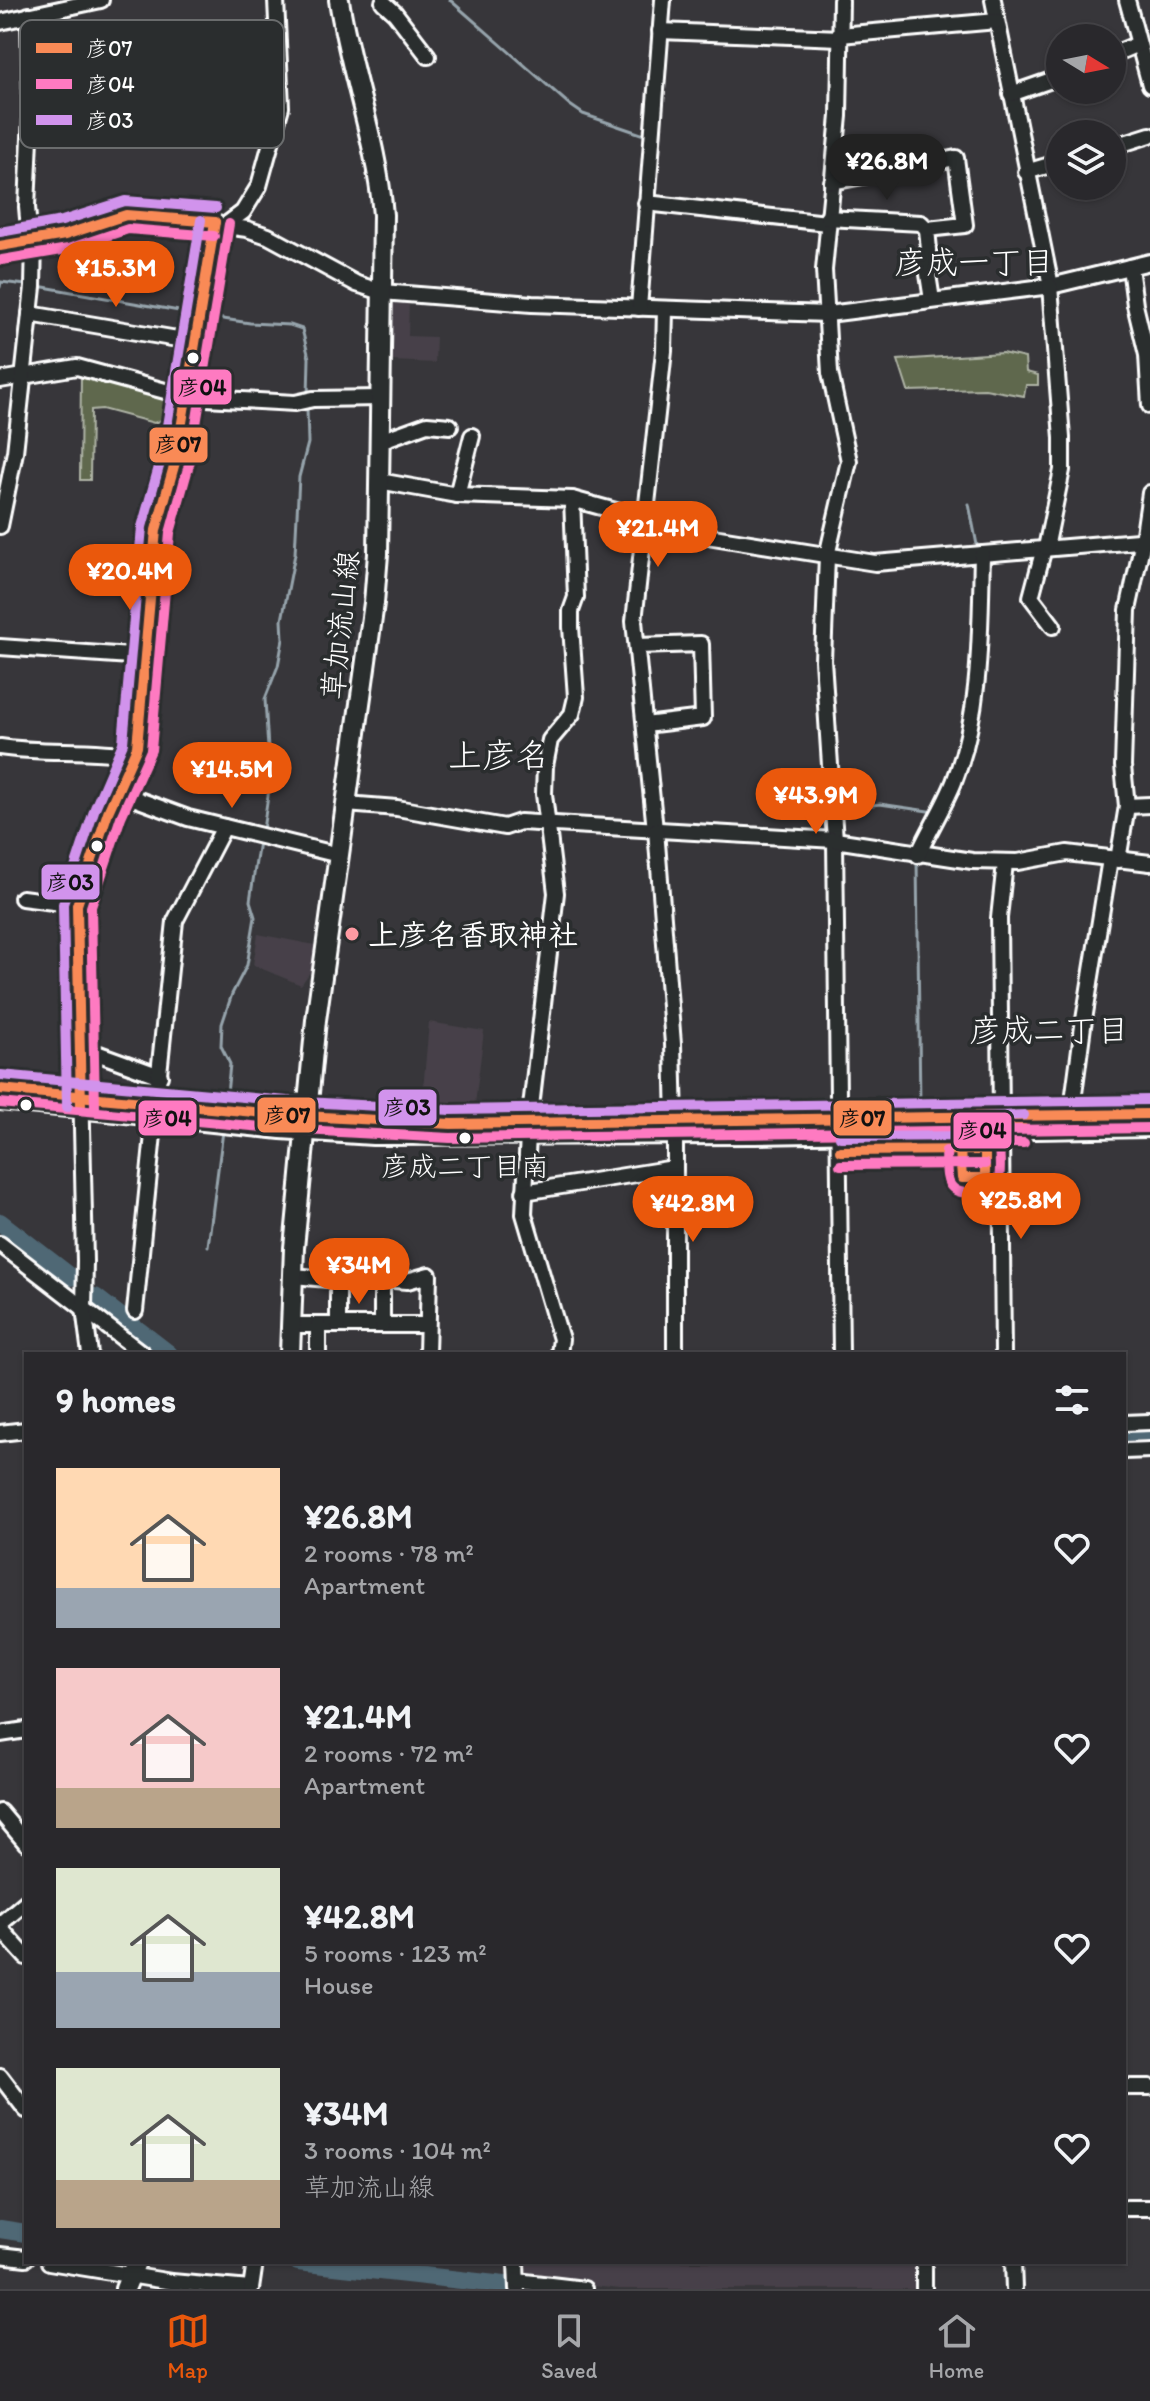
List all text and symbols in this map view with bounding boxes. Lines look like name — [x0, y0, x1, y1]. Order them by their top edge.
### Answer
legend — [20, 20, 284, 148]
north arrow — [1046, 24, 1126, 104]
map controls — [1046, 24, 1126, 200]
text: 彦07 — [86, 35, 133, 62]
text: 彦04 — [86, 71, 135, 98]
text: 彦03 — [86, 107, 134, 134]
button: layers — [1046, 120, 1126, 200]
pin: ¥26.8M — [822, 134, 952, 202]
text: ¥26.8M — [845, 144, 929, 176]
pin: ¥15.3M — [51, 241, 181, 309]
district label: 彦成一丁目 — [894, 243, 1054, 281]
text: ¥15.3M — [75, 251, 157, 283]
unlabelled marker — [185, 350, 201, 366]
line badge: 彦04 — [172, 368, 233, 406]
text: 彦04 — [178, 374, 227, 401]
line badge: 彦07 — [148, 426, 209, 464]
text: 彦07 — [155, 431, 201, 458]
pin: ¥21.4M — [593, 501, 723, 569]
text: ¥21.4M — [617, 511, 699, 543]
pin: ¥20.4M — [65, 544, 195, 612]
street label: 草加流山線 — [314, 548, 366, 702]
text: ¥20.4M — [87, 554, 173, 586]
district label: 上彦名 — [448, 735, 550, 776]
pin: ¥14.5M — [167, 742, 297, 810]
text: ¥14.5M — [191, 752, 273, 784]
pin: ¥43.9M — [751, 768, 881, 836]
text: ¥43.9M — [774, 778, 858, 810]
unlabelled marker — [89, 838, 105, 854]
line badge: 彦03 — [40, 863, 101, 901]
text: 彦03 — [46, 869, 94, 896]
place label: 上彦名香取神社 — [368, 916, 578, 953]
marker: 上彦名香取神社 — [343, 925, 361, 943]
district label: 彦成二丁目 — [969, 1011, 1129, 1049]
line badge: 彦03 — [377, 1088, 438, 1127]
text: 彦03 — [383, 1094, 431, 1121]
line badge: 彦07 — [256, 1096, 317, 1134]
unlabelled marker — [18, 1097, 34, 1113]
line badge: 彦04 — [137, 1099, 198, 1137]
line badge: 彦07 — [832, 1099, 893, 1137]
text: 彦07 — [264, 1102, 310, 1129]
text: 彦04 — [143, 1105, 192, 1132]
text: 彦07 — [839, 1105, 885, 1132]
line badge: 彦04 — [952, 1111, 1013, 1150]
text: 彦04 — [958, 1117, 1007, 1144]
marker: 彦成二丁目南 — [457, 1130, 473, 1146]
place label: 彦成二丁目南 — [381, 1149, 549, 1183]
pin: ¥25.8M — [956, 1173, 1086, 1241]
pin: ¥42.8M — [628, 1176, 758, 1244]
text: ¥25.8M — [980, 1183, 1062, 1215]
text: ¥42.8M — [651, 1186, 735, 1218]
pin: ¥34M — [312, 1238, 406, 1306]
text: ¥34M — [327, 1248, 391, 1280]
icon: filters — [1050, 1378, 1094, 1422]
text: 9 homes — [56, 1380, 176, 1421]
text: ¥26.8M — [304, 1496, 413, 1537]
icon: home — [120, 1500, 216, 1596]
icon: heart — [1050, 1526, 1094, 1570]
text: 2 rooms · 78 m² — [304, 1537, 474, 1569]
text: Apartment — [304, 1569, 425, 1601]
text: ¥21.4M — [304, 1696, 412, 1737]
icon: home — [120, 1700, 216, 1796]
icon: heart — [1050, 1726, 1094, 1770]
text: 2 rooms · 72 m² — [304, 1737, 473, 1769]
text: Apartment — [304, 1769, 425, 1801]
text: ¥42.8M — [304, 1896, 415, 1937]
icon: home — [120, 1900, 216, 1996]
icon: heart — [1050, 1926, 1094, 1970]
text: 5 rooms · 123 m² — [304, 1937, 487, 1969]
text: House — [304, 1969, 374, 2001]
text: ¥34M — [304, 2093, 389, 2134]
icon: home — [120, 2100, 216, 2196]
icon: heart — [1050, 2126, 1094, 2170]
text: 3 rooms · 104 m² — [304, 2134, 491, 2166]
text: 草加流山線 — [304, 2171, 434, 2203]
tab: Map — [166, 2309, 210, 2384]
tab: Saved — [541, 2309, 597, 2384]
tab: Home — [929, 2309, 984, 2384]

